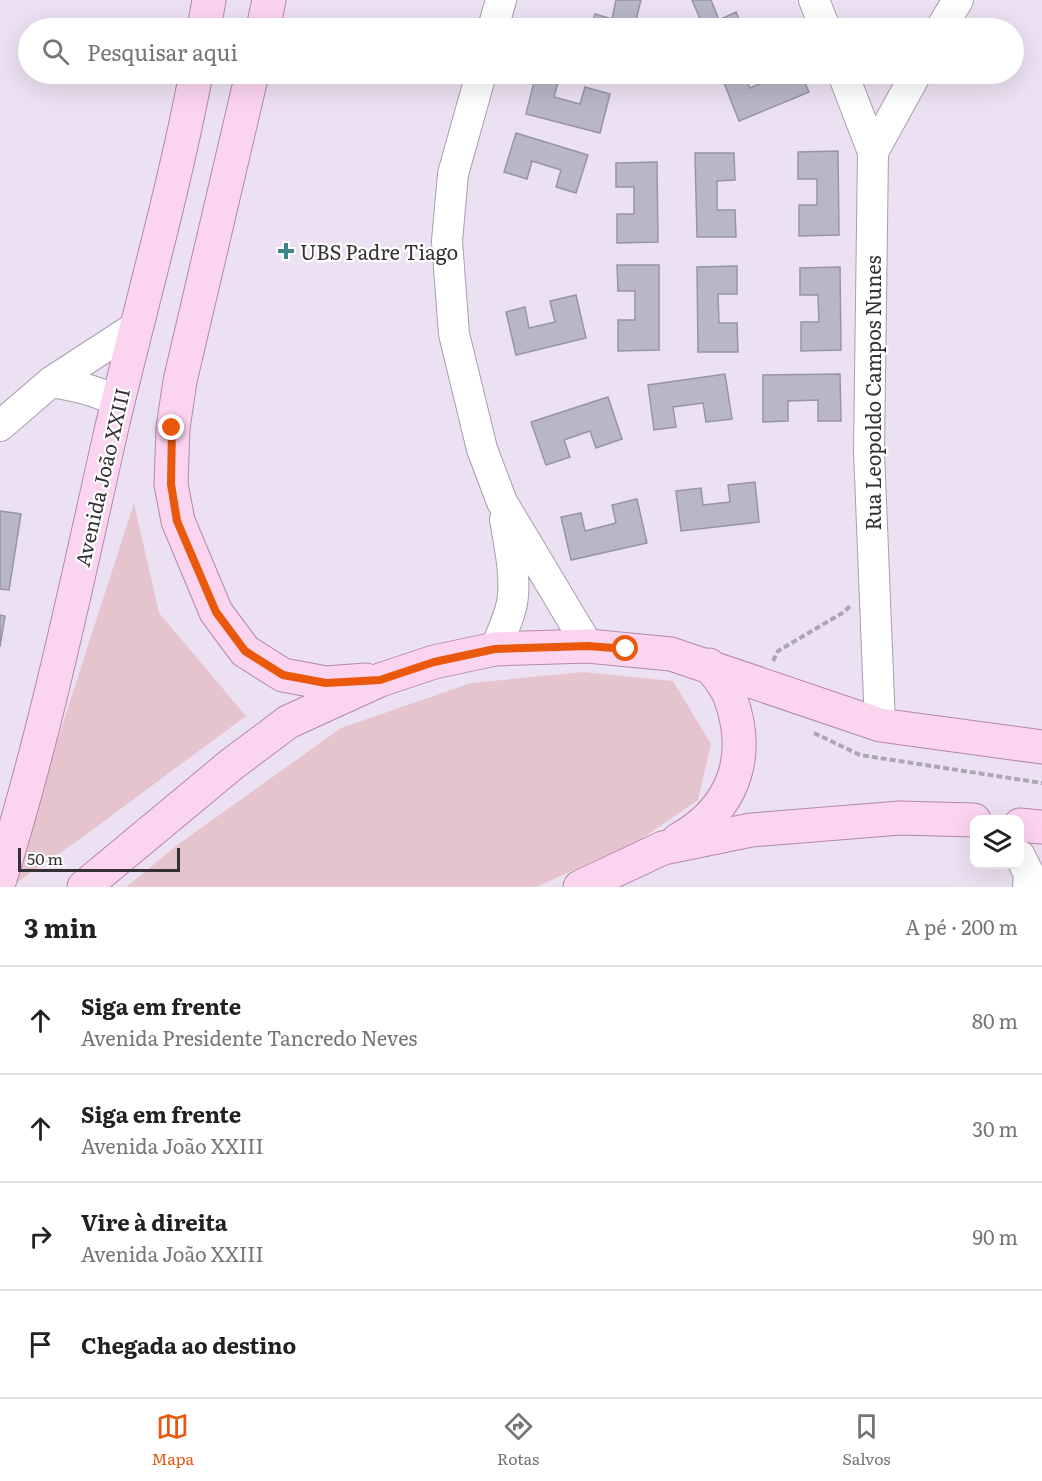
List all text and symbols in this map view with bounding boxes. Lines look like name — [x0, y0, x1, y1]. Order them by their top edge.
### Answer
search box — [18, 18, 1024, 84]
icon: search — [39, 35, 72, 68]
text: Pesquisar aqui — [87, 35, 238, 68]
place label: UBS Padre Tiago — [300, 236, 458, 266]
marker: UBS Padre Tiago — [277, 242, 295, 260]
street label: Rua Leopoldo Campos Nunes — [857, 256, 887, 530]
street label: Avenida João XXIII — [66, 385, 136, 569]
route end — [158, 414, 184, 440]
route start — [612, 635, 638, 661]
map controls — [970, 815, 1024, 869]
button: layers — [970, 815, 1024, 869]
scale bar — [18, 845, 180, 872]
text: 50 m — [27, 846, 63, 870]
text: 3 min — [24, 907, 97, 946]
text: A pé · 200 m — [905, 911, 1018, 941]
text: Siga em frente — [81, 989, 241, 1022]
icon: ahead — [24, 1004, 57, 1037]
text: 80 m — [972, 1005, 1018, 1035]
text: Avenida Presidente Tancredo Neves — [81, 1022, 417, 1052]
text: Siga em frente — [81, 1097, 241, 1130]
icon: ahead — [24, 1112, 57, 1145]
text: 30 m — [972, 1113, 1018, 1143]
text: Avenida João XXIII — [81, 1130, 264, 1160]
text: Vire à direita — [81, 1205, 228, 1238]
icon: right — [24, 1220, 57, 1253]
text: 90 m — [973, 1221, 1018, 1251]
text: Avenida João XXIII — [81, 1238, 264, 1268]
icon: arrive — [24, 1328, 57, 1361]
text: Chegada ao destino — [81, 1328, 296, 1361]
tab: Mapa — [151, 1410, 194, 1470]
tab: Rotas — [497, 1410, 539, 1470]
tab: Salvos — [842, 1410, 891, 1470]

